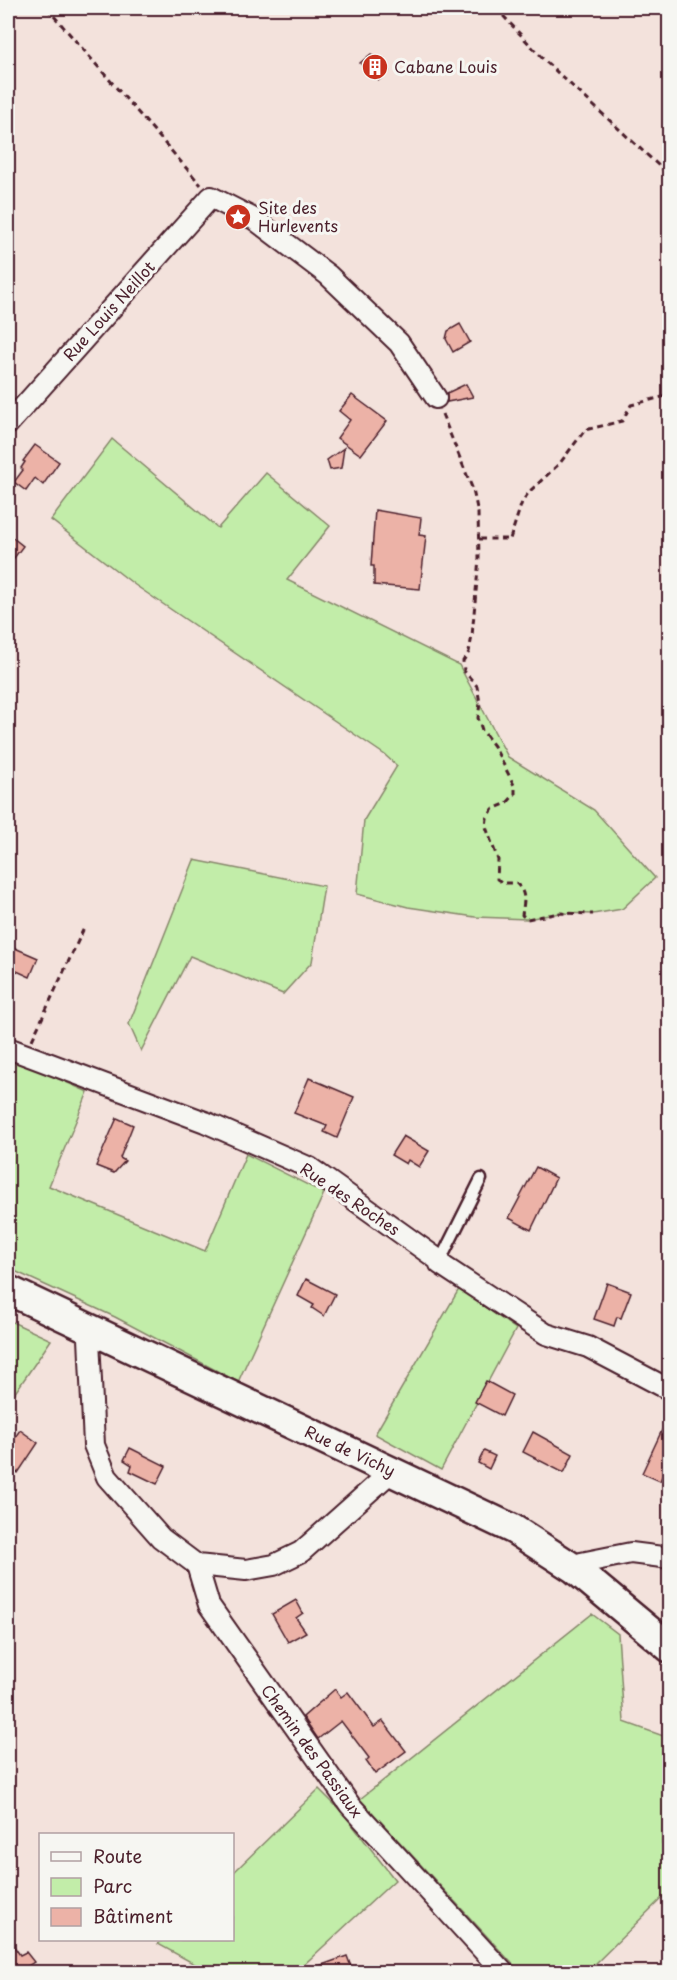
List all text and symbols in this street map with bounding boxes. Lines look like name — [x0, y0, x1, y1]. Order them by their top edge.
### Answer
building icon: Cabane Louis — [360, 52, 390, 82]
place label: Cabane Louis — [394, 54, 497, 78]
place label: Site des Hurlevents — [258, 195, 338, 237]
place icon: Site des Hurlevents — [223, 202, 253, 232]
street label: Rue Louis Neillot — [57, 255, 160, 366]
street label: Rue des Roches — [296, 1156, 405, 1240]
street label: Rue de Vichy — [301, 1419, 400, 1482]
street label: Chemin des Passiaux — [256, 1679, 369, 1822]
legend — [39, 1833, 234, 1941]
text: Route — [93, 1842, 143, 1869]
text: Parc — [93, 1872, 132, 1899]
text: Bâtiment — [93, 1902, 173, 1929]

